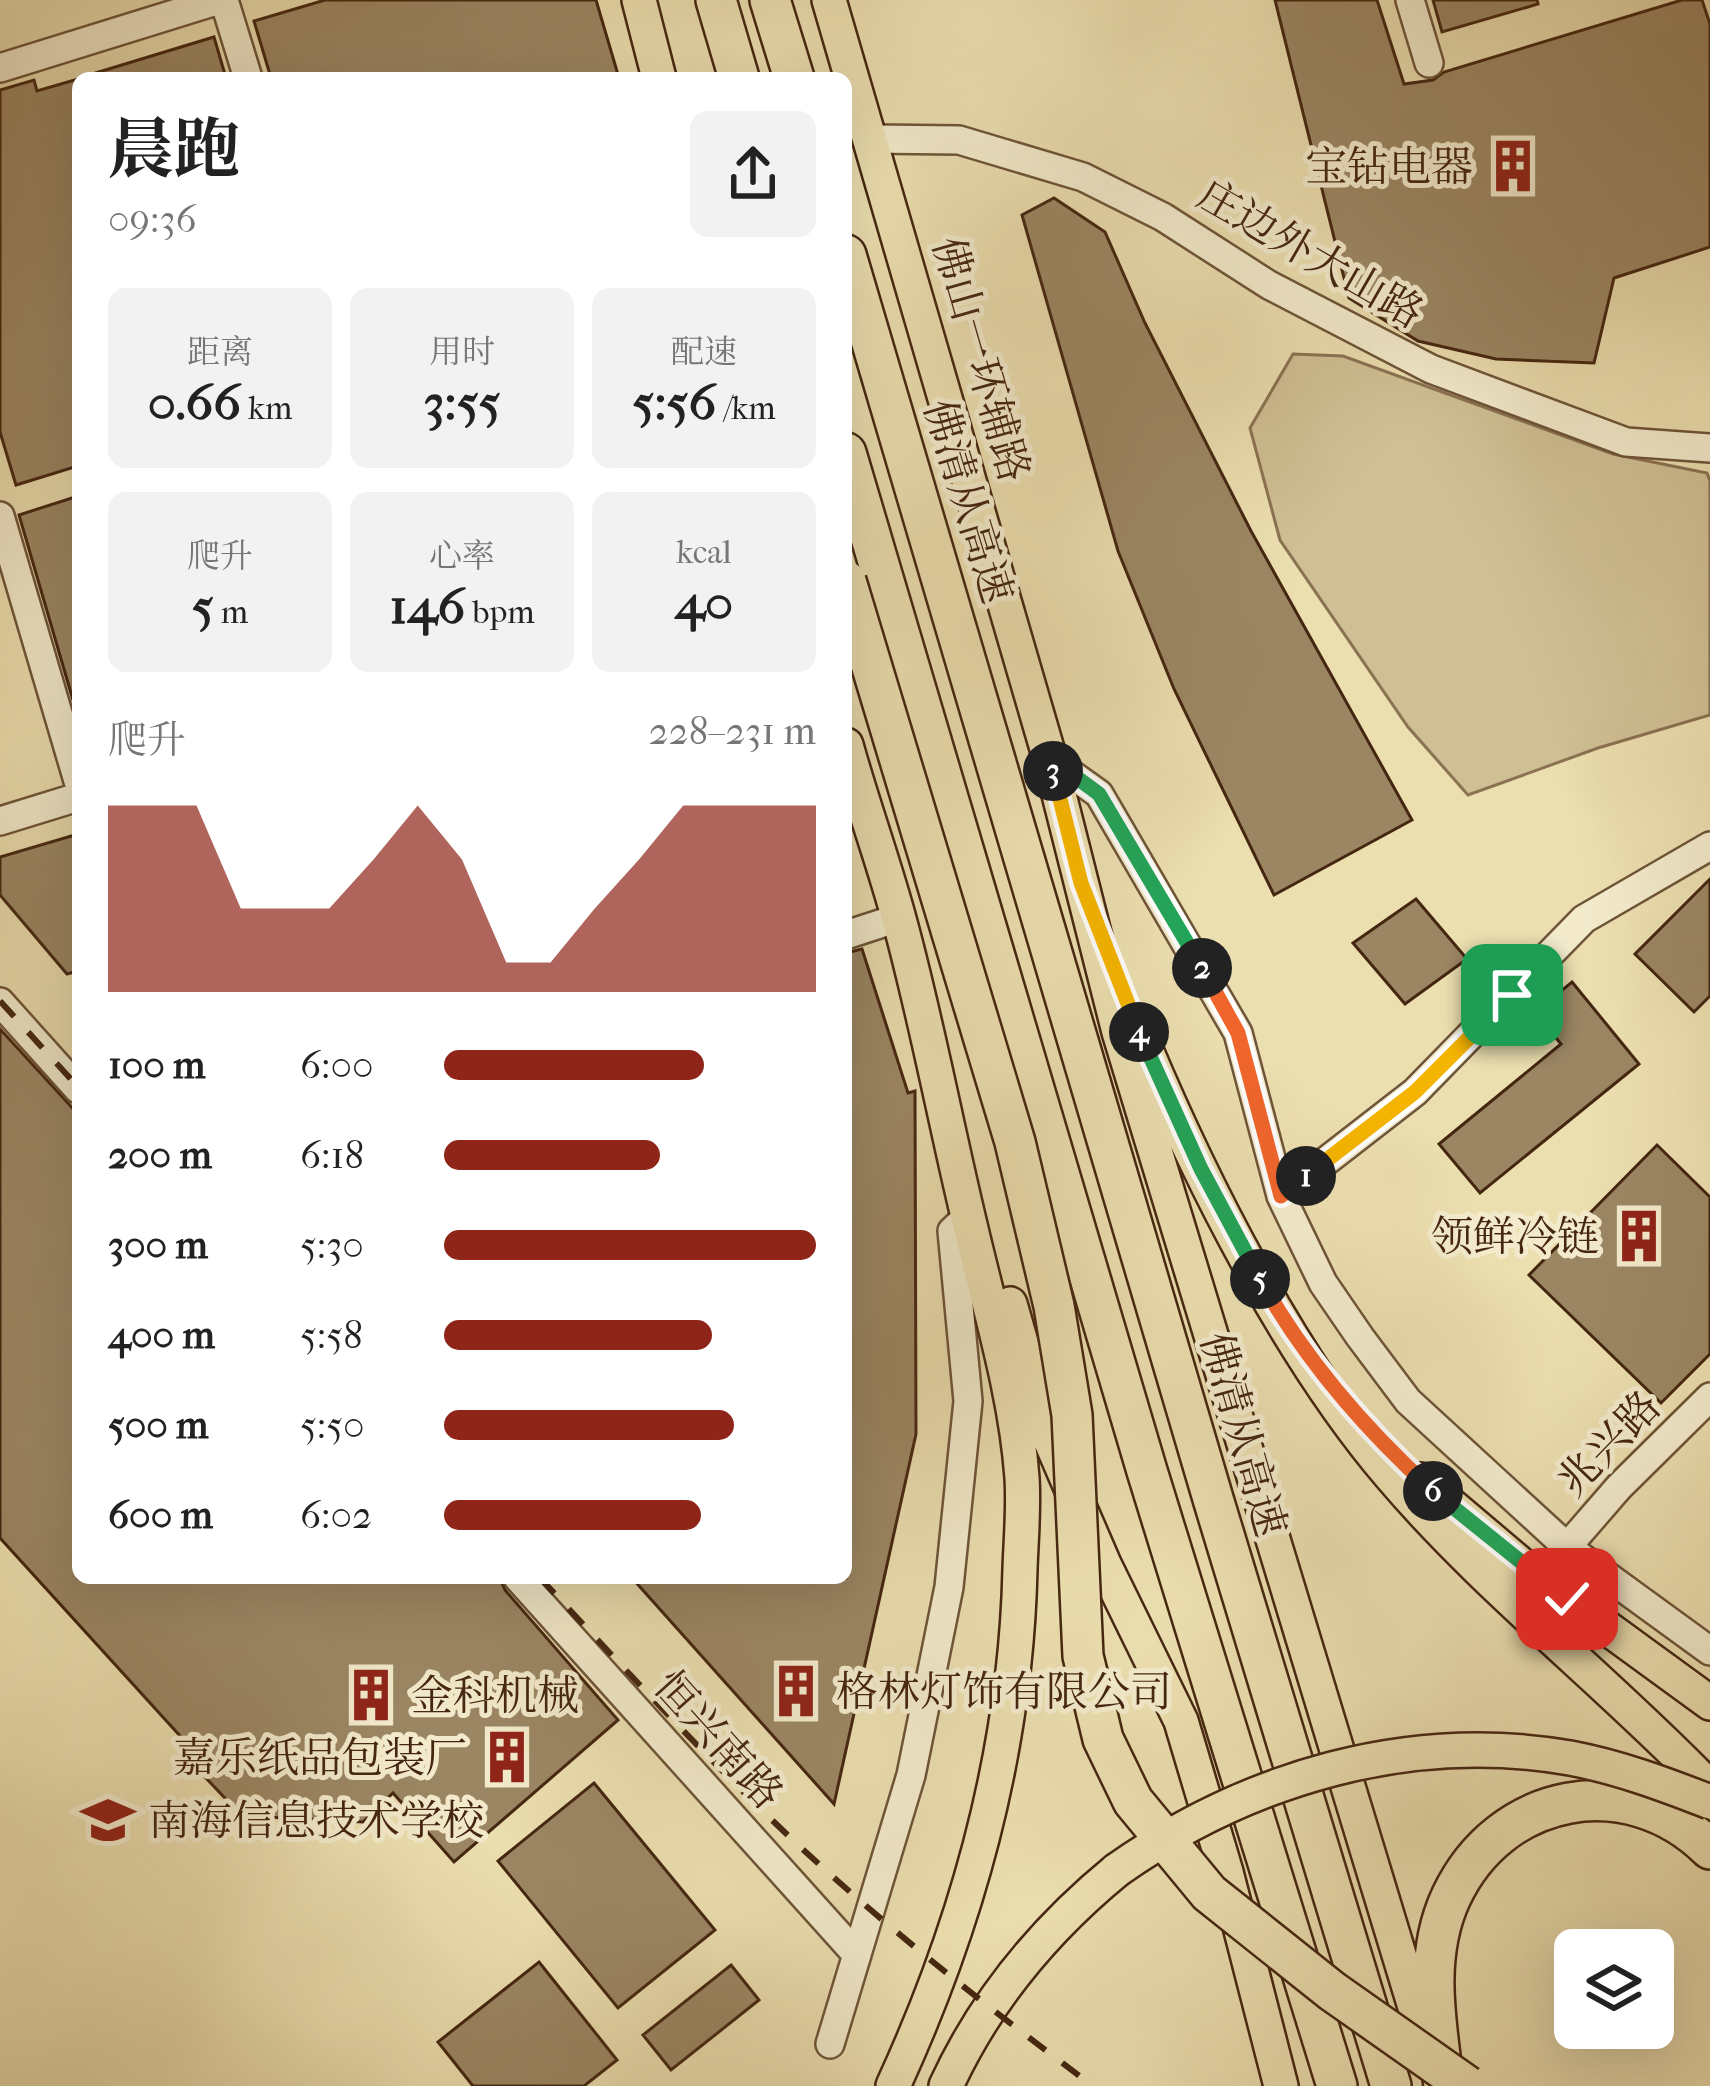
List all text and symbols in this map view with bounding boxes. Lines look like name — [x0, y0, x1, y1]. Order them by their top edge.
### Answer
button: share — [690, 111, 816, 237]
text: 晨跑 — [108, 112, 240, 189]
building icon: 宝钻电器 — [1484, 137, 1542, 195]
place label: 宝钻电器 — [1305, 143, 1473, 192]
street label: 庄边外大山路 — [1189, 170, 1432, 339]
text: 09:36 — [108, 196, 197, 242]
street label: 佛山一环辅路 — [922, 232, 1039, 487]
text: 距离 — [187, 333, 253, 372]
text: 用时 — [429, 333, 495, 372]
text: 配速 — [671, 333, 737, 372]
text: 0.66 — [148, 372, 241, 432]
text: 3:55 — [423, 372, 501, 432]
text: 5:56 — [632, 372, 716, 432]
text: km — [241, 389, 292, 428]
text: /km — [716, 389, 776, 428]
street label: 佛清从高速 — [913, 394, 1022, 609]
text: kcal — [676, 533, 732, 572]
text: 爬升 — [187, 537, 253, 576]
text: 心率 — [429, 537, 495, 576]
text: 40 — [675, 572, 733, 632]
text: 5 — [192, 576, 214, 636]
text: 146 — [389, 576, 465, 636]
text: m — [214, 593, 248, 632]
text: bpm — [465, 593, 535, 632]
text: 228–231 m — [649, 708, 816, 754]
text: 爬升 — [108, 717, 186, 763]
pin: 3 — [1023, 741, 1083, 801]
text: 3 — [1046, 751, 1060, 790]
pin: 2 — [1172, 938, 1232, 998]
pin — [1461, 944, 1563, 1046]
text: 2 — [1194, 948, 1210, 987]
icon: arrive — [1479, 962, 1545, 1028]
pin: 4 — [1109, 1002, 1169, 1062]
text: 4 — [1129, 1012, 1149, 1051]
text: 100 m — [108, 1042, 206, 1088]
text: 6:00 — [300, 1042, 374, 1088]
text: 200 m — [108, 1132, 212, 1178]
text: 6:18 — [300, 1132, 364, 1178]
pin: 1 — [1276, 1146, 1336, 1206]
text: 1 — [1300, 1156, 1312, 1195]
building icon: 领鲜冷链 — [1610, 1207, 1668, 1265]
place label: 领鲜冷链 — [1431, 1213, 1599, 1262]
text: 300 m — [108, 1222, 208, 1268]
text: 5:30 — [300, 1222, 364, 1268]
pin: 5 — [1230, 1249, 1290, 1309]
text: 5 — [1253, 1259, 1267, 1298]
text: 400 m — [108, 1312, 215, 1358]
text: 5:58 — [300, 1312, 363, 1358]
street label: 佛清从高速 — [1190, 1327, 1295, 1542]
street label: 兆兴路 — [1548, 1382, 1670, 1506]
text: 500 m — [108, 1402, 209, 1448]
text: 5:50 — [300, 1402, 365, 1448]
pin: 6 — [1403, 1461, 1463, 1521]
text: 6 — [1424, 1471, 1442, 1510]
text: 600 m — [108, 1492, 213, 1538]
text: 6:02 — [300, 1492, 372, 1538]
pin — [1516, 1548, 1618, 1650]
icon: check — [1534, 1566, 1600, 1632]
street label: 恒兴南路 — [643, 1661, 792, 1819]
building icon: 格林灯饰有限公司 — [767, 1662, 825, 1720]
building icon: 金科机械 — [342, 1666, 400, 1724]
place label: 格林灯饰有限公司 — [836, 1668, 1172, 1717]
place label: 金科机械 — [411, 1672, 579, 1721]
building icon: 嘉乐纸品包装厂 — [478, 1728, 536, 1786]
place label: 嘉乐纸品包装厂 — [173, 1734, 467, 1783]
school or university icon: 南海信息技术学校 — [79, 1791, 137, 1849]
place label: 南海信息技术学校 — [148, 1797, 484, 1846]
map controls — [1554, 1929, 1674, 2049]
button: layers — [1554, 1929, 1674, 2049]

